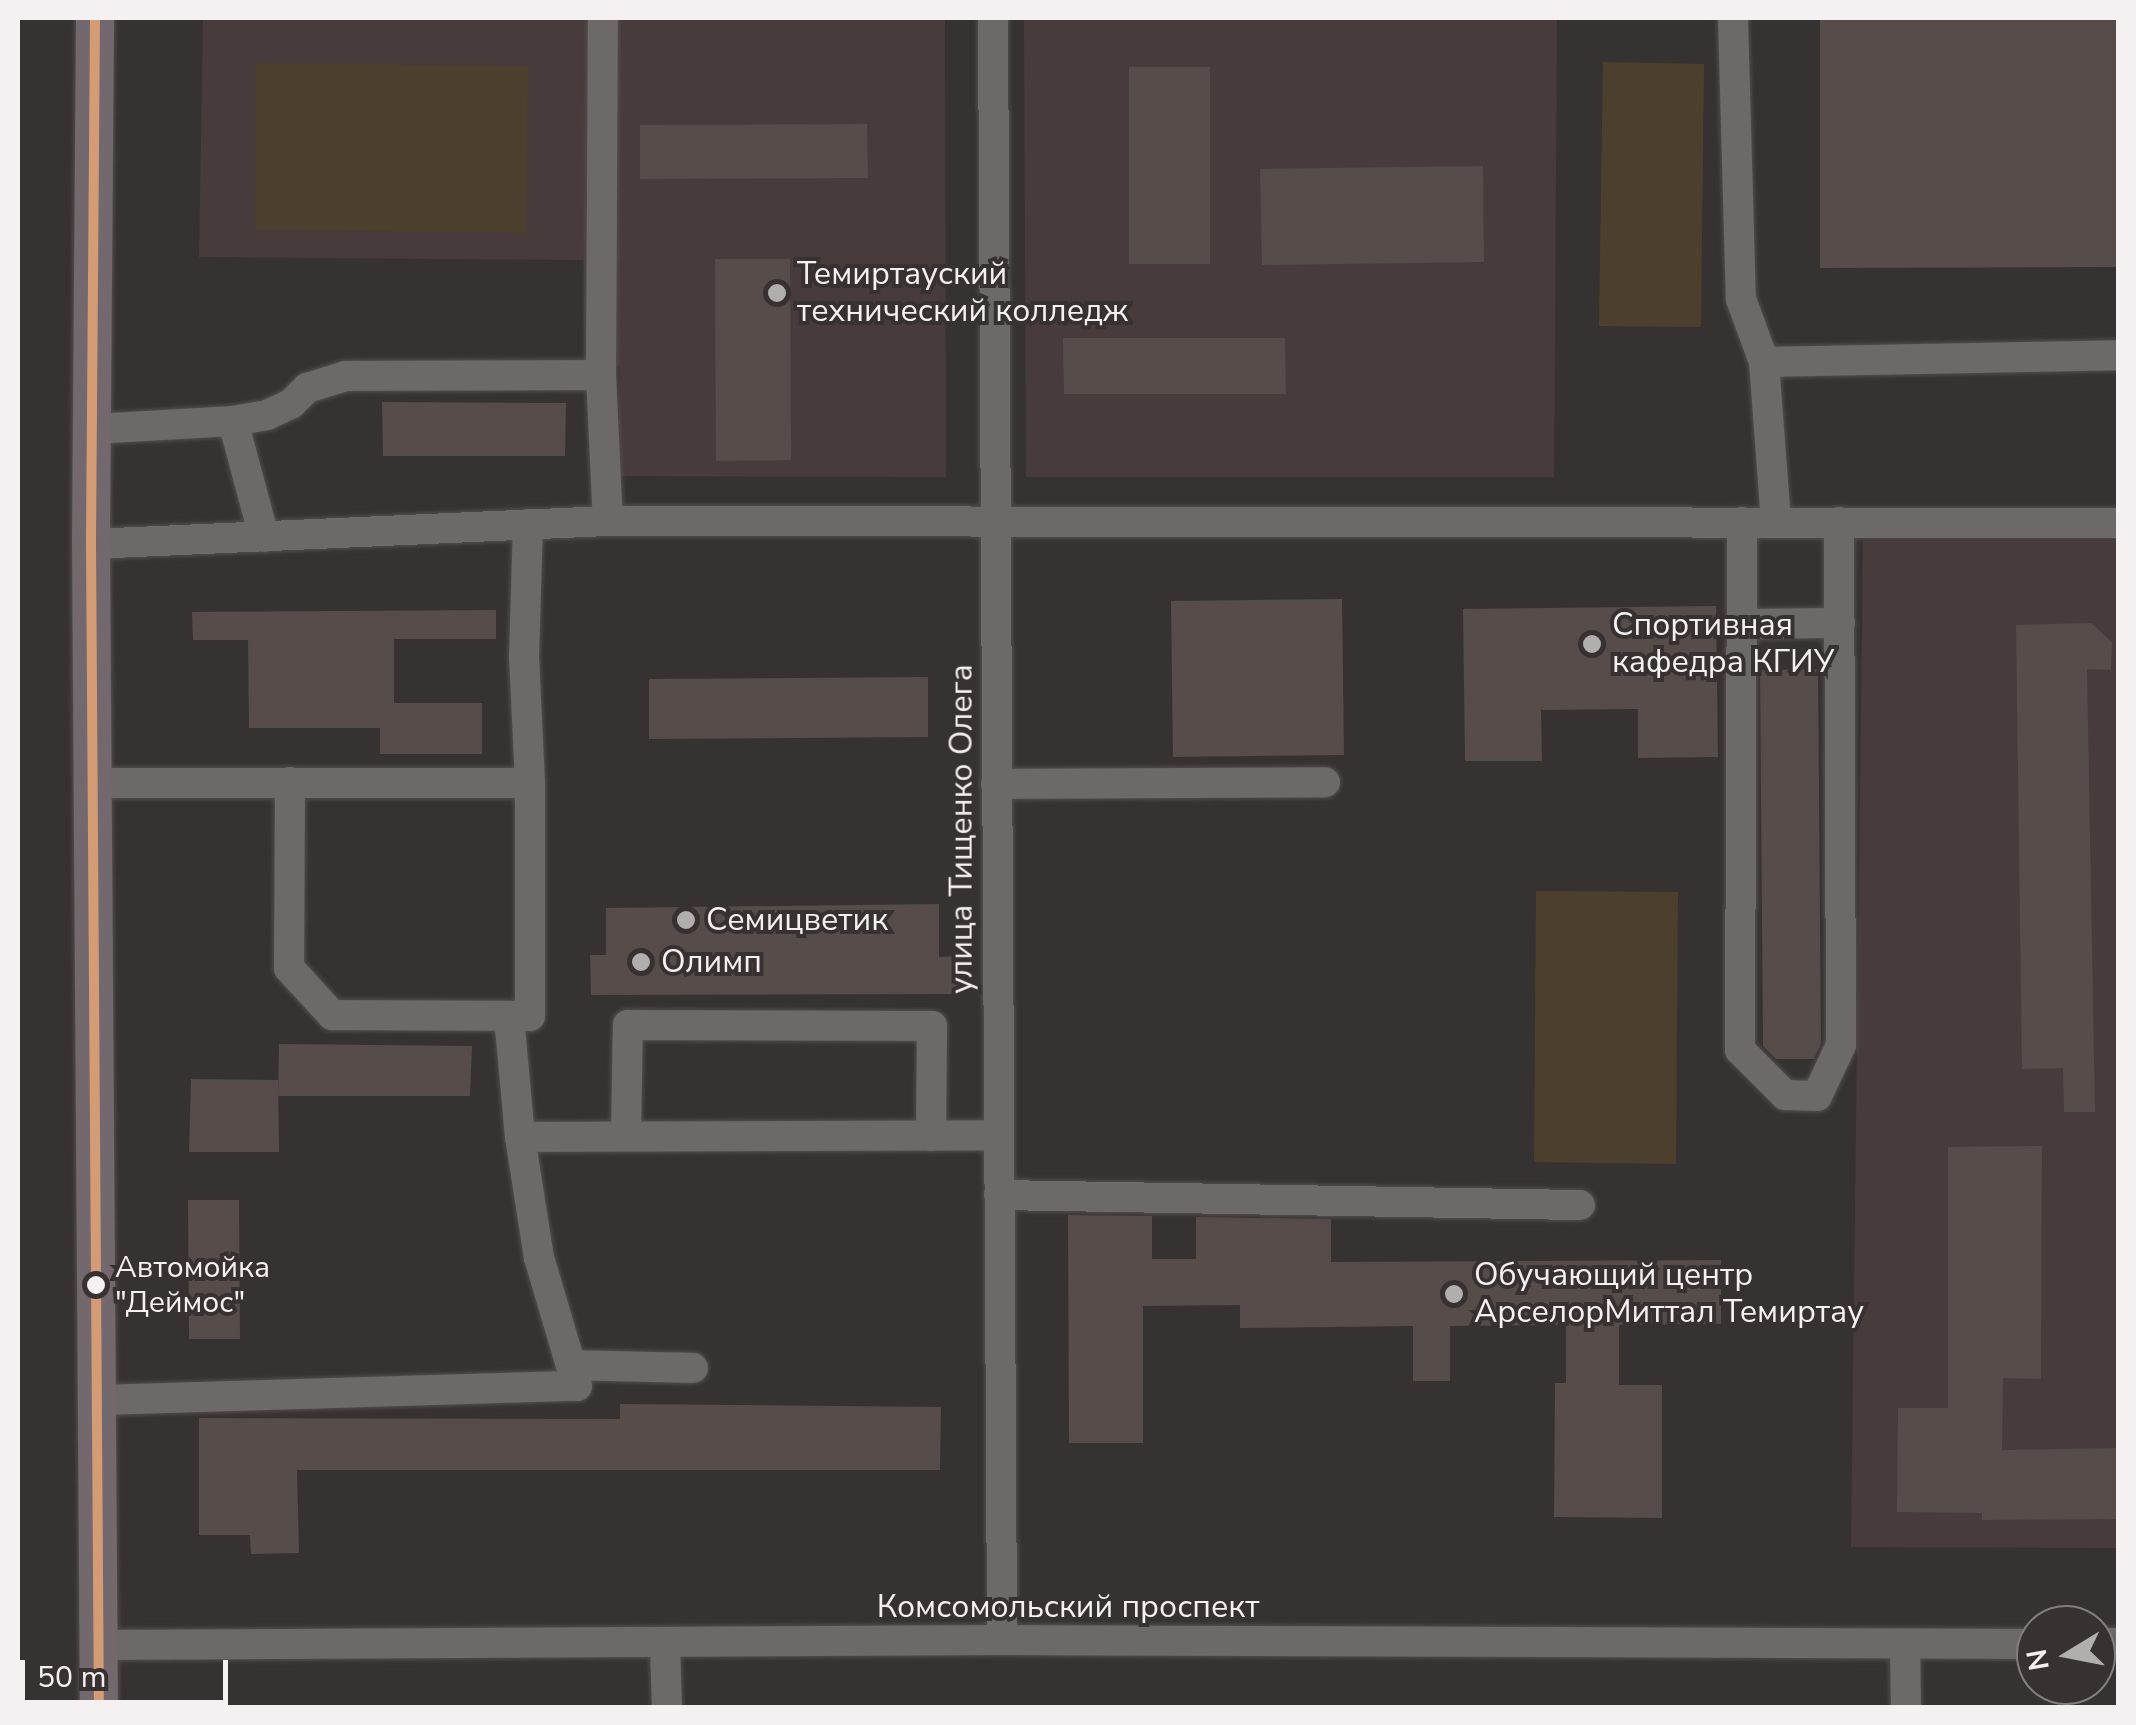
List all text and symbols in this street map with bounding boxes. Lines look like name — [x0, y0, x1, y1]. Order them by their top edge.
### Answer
place label: Темиртауский технический колледж — [797, 256, 1128, 331]
marker: Темиртауский технический колледж — [766, 282, 788, 304]
place label: Спортивная кафедра КГИУ — [1612, 607, 1834, 682]
marker: Спортивная кафедра КГИУ — [1581, 633, 1603, 655]
street label: улица Тищенко Олега — [943, 664, 981, 994]
place label: Семицветик — [706, 901, 888, 939]
marker: Семицветик — [675, 909, 697, 931]
place label: Олимп — [661, 943, 762, 981]
marker: Олимп — [630, 951, 652, 973]
place label: Автомойка "Деймос" — [115, 1250, 270, 1320]
place label: Обучающий центр АрселорМиттал Темиртау — [1474, 1257, 1864, 1332]
marker: Автомойка "Деймос" — [86, 1275, 106, 1295]
marker: Обучающий центр АрселорМиттал Темиртау — [1443, 1283, 1465, 1305]
street label: Комсомольский проспект — [877, 1588, 1259, 1626]
north arrow — [2016, 1605, 2116, 1705]
scale bar — [25, 1640, 232, 1702]
text: N — [2018, 1646, 2059, 1673]
text: 50 m — [37, 1657, 106, 1698]

